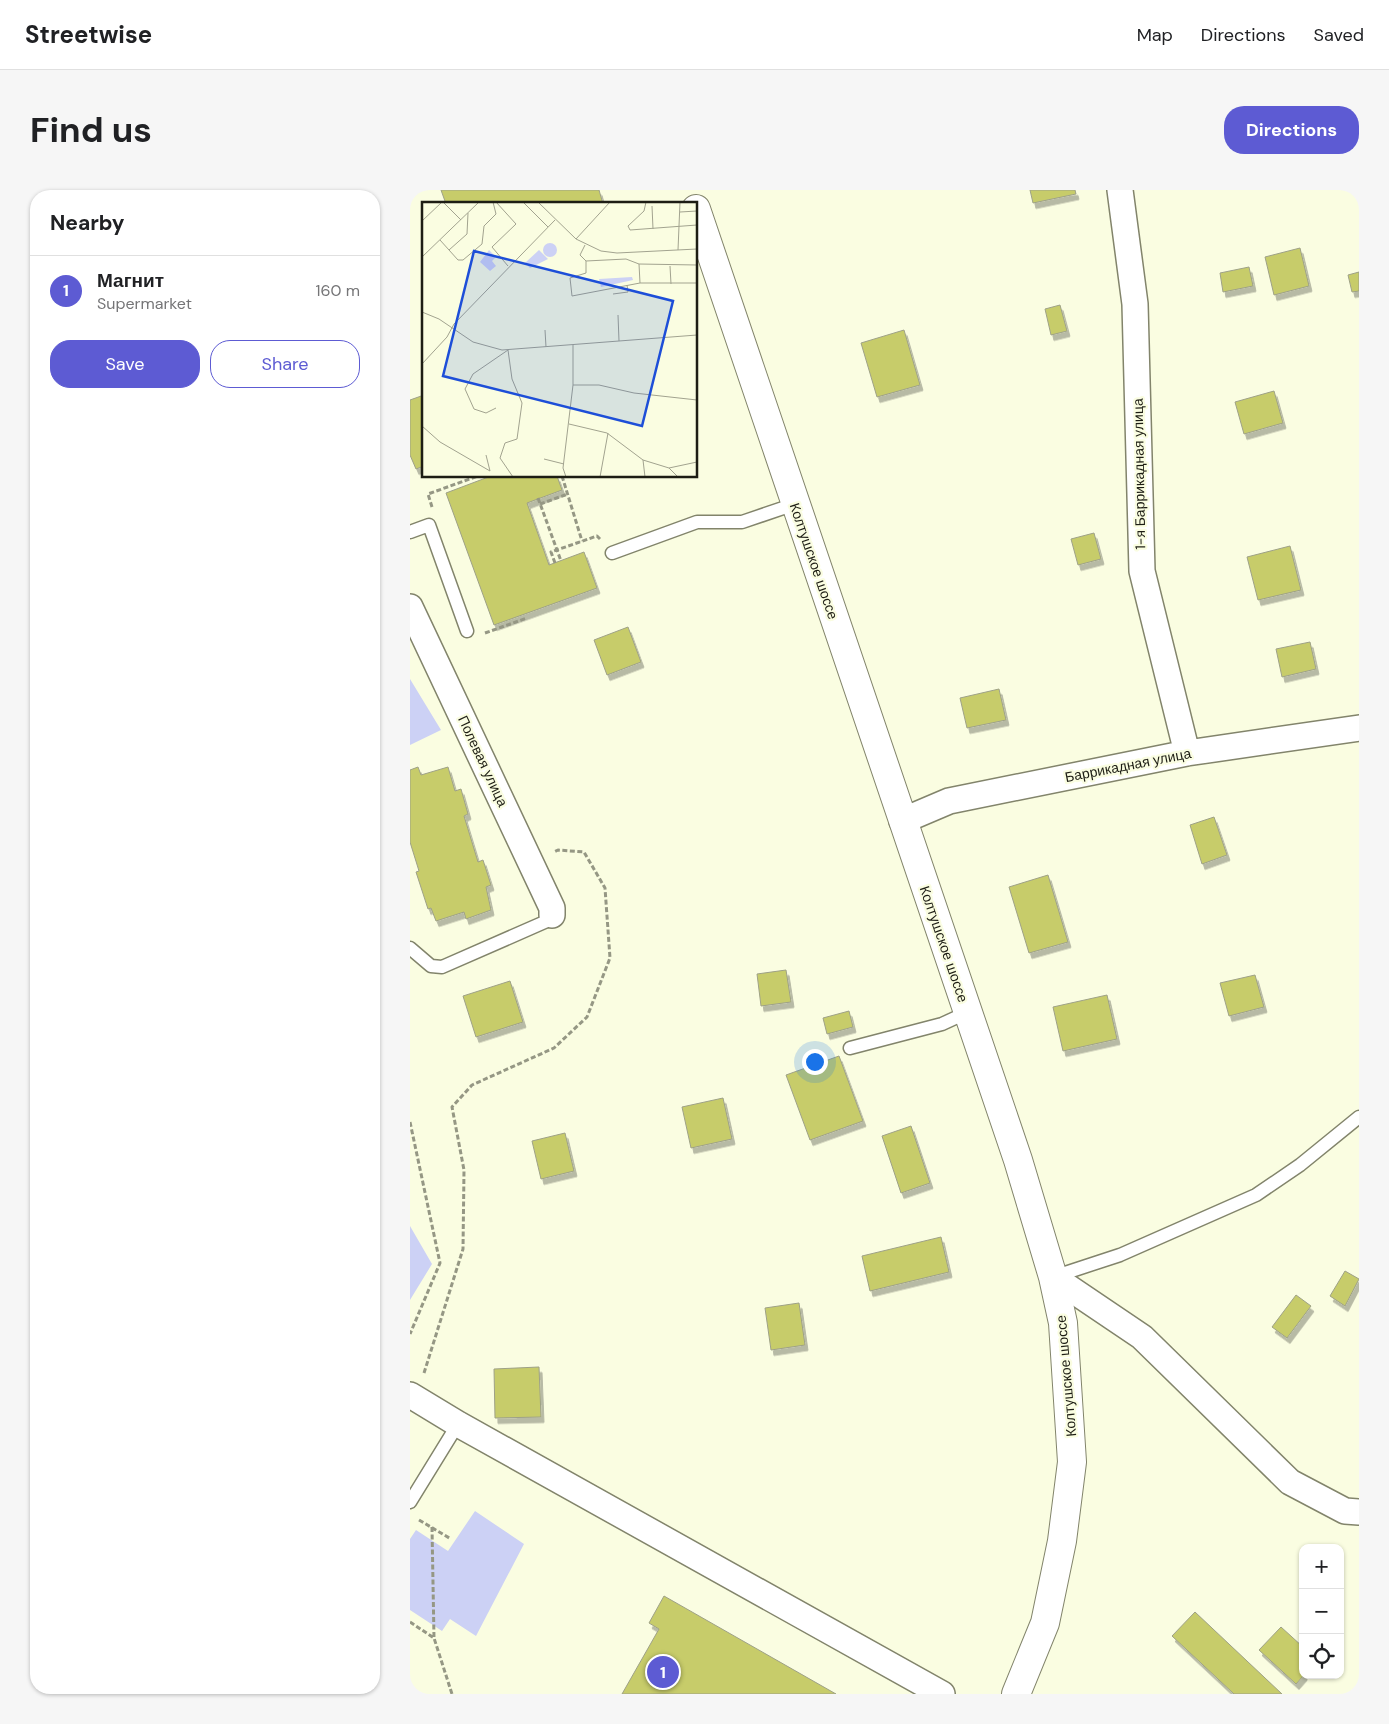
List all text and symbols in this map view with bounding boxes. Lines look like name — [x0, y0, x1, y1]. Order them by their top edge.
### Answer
text: Streetwise — [25, 19, 152, 50]
text: Map — [1137, 23, 1173, 47]
text: Directions — [1201, 23, 1286, 47]
text: Saved — [1314, 23, 1364, 47]
button: Directions — [1224, 106, 1359, 154]
text: Find us — [30, 107, 152, 153]
inset map — [422, 202, 698, 478]
text: Nearby — [50, 209, 124, 237]
text: Магнит — [97, 268, 164, 293]
text: 1 — [63, 280, 69, 301]
text: 160 m — [316, 280, 360, 301]
text: Supermarket — [97, 293, 192, 314]
button: Save — [50, 340, 200, 388]
button: Share — [210, 340, 360, 388]
street label: 1-я Баррикадная улица — [1129, 398, 1149, 550]
street label: Колтушское шоссе — [786, 500, 842, 622]
street label: Полевая улица — [454, 713, 512, 810]
street label: Баррикадная улица — [1063, 744, 1193, 786]
street label: Колтушское шоссе — [916, 883, 972, 1005]
your location — [802, 1049, 828, 1075]
street label: Колтушское шоссе — [1052, 1314, 1080, 1438]
map controls — [1299, 1544, 1344, 1679]
button: + — [1299, 1544, 1344, 1589]
button: − — [1299, 1589, 1344, 1634]
button: locate — [1299, 1634, 1344, 1679]
pin: 1 — [647, 1653, 679, 1691]

